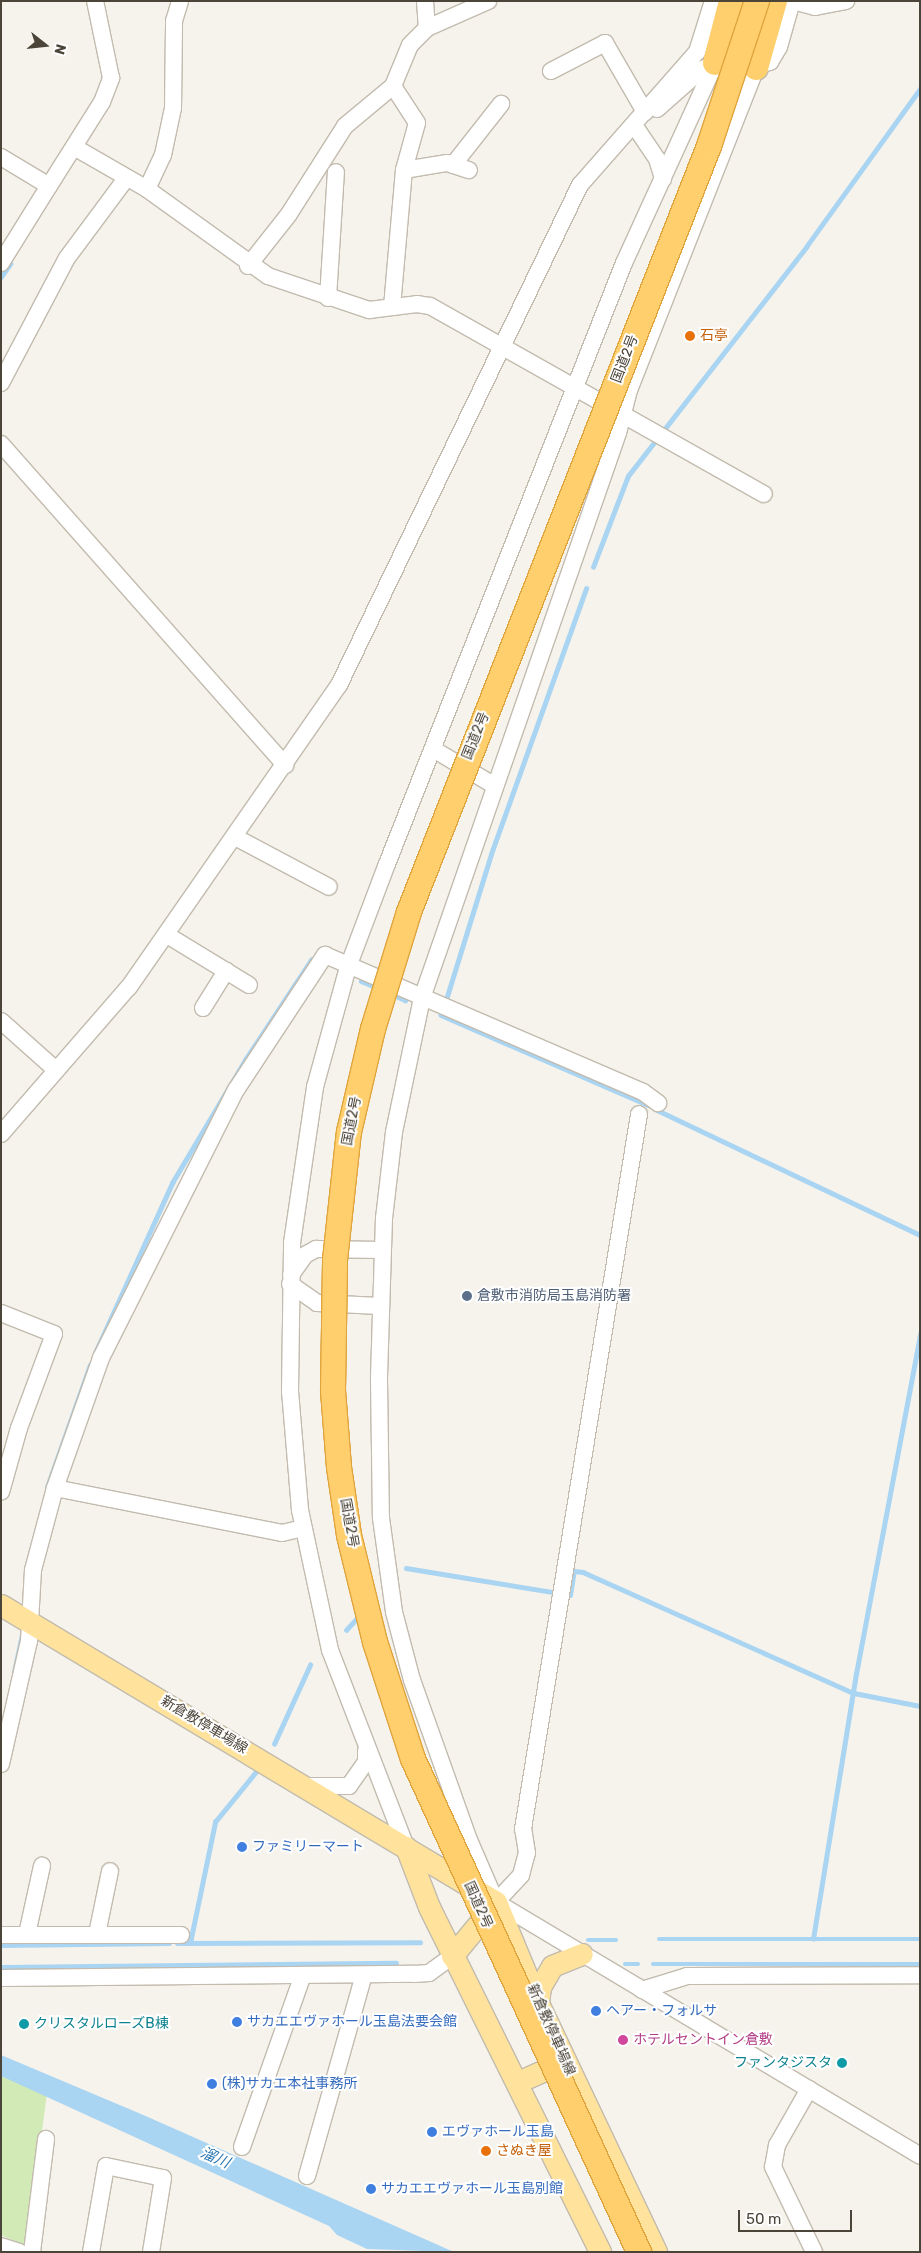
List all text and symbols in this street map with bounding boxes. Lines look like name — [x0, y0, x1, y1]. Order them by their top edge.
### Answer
north arrow — [20, 20, 70, 70]
text: N — [50, 42, 69, 56]
place label: 石亭 — [700, 328, 728, 344]
marker: 石亭 — [684, 330, 696, 342]
street label: 国道2号 — [608, 333, 642, 385]
street label: 国道2号 — [459, 710, 493, 762]
street label: 国道2号 — [339, 1095, 365, 1147]
place label: 倉敷市消防局玉島消防署 — [477, 1288, 631, 1304]
marker: 倉敷市消防局玉島消防署 — [461, 1290, 473, 1302]
street label: 国道2号 — [336, 1497, 362, 1549]
street label: 新倉敷停車場線 — [158, 1693, 250, 1757]
place label: ファミリーマート — [252, 1839, 364, 1855]
marker: ファミリーマート — [236, 1841, 248, 1853]
street label: 国道2号 — [460, 1879, 496, 1931]
street label: 新倉敷停車場線 — [523, 1982, 579, 2078]
place label: ヘアー・フォルサ — [606, 2003, 717, 2019]
marker: ヘアー・フォルサ — [590, 2005, 602, 2017]
place label: サカエエヴァホール玉島法要会館 — [247, 2014, 457, 2030]
place label: クリスタルローズB棟 — [34, 2016, 169, 2032]
marker: サカエエヴァホール玉島法要会館 — [231, 2016, 243, 2028]
marker: クリスタルローズB棟 — [18, 2018, 30, 2030]
place label: ホテルセントイン倉敷 — [633, 2032, 773, 2048]
marker: ホテルセントイン倉敷 — [617, 2034, 629, 2046]
place label: ファンタジスタ — [734, 2055, 832, 2071]
marker: ファンタジスタ — [836, 2057, 848, 2069]
place label: (株)サカエ本社事務所 — [222, 2076, 357, 2092]
marker: (株)サカエ本社事務所 — [206, 2078, 218, 2090]
place label: エヴァホール玉島 — [442, 2124, 554, 2140]
marker: エヴァホール玉島 — [426, 2126, 438, 2138]
place label: さぬき屋 — [496, 2143, 552, 2159]
water label: 溜川 — [198, 2144, 232, 2172]
marker: さぬき屋 — [480, 2145, 492, 2157]
place label: サカエエヴァホール玉島別館 — [381, 2181, 563, 2197]
marker: サカエエヴァホール玉島別館 — [365, 2183, 377, 2195]
scale bar — [741, 2200, 855, 2232]
text: 50 m — [746, 2210, 781, 2228]

